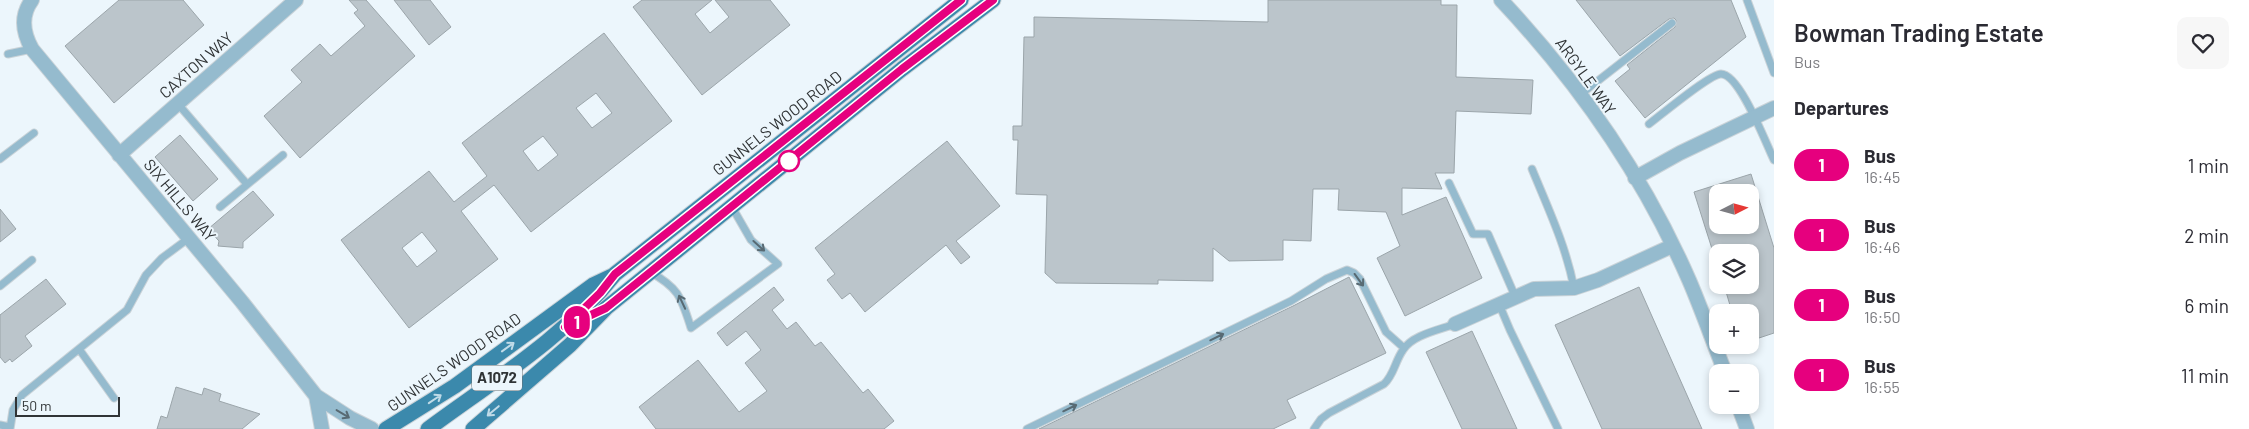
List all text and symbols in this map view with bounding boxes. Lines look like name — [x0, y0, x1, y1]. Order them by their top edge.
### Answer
button: heart — [2177, 17, 2229, 69]
text: Bowman Trading Estate — [1794, 18, 2044, 47]
street label: CAXTON WAY — [155, 27, 236, 102]
street label: ARGYLE WAY — [1552, 34, 1621, 118]
text: Bus — [1794, 52, 1820, 71]
street label: GUNNELS WOOD ROAD — [708, 66, 845, 179]
text: Departures — [1794, 96, 1889, 119]
text: Bus — [1864, 144, 1896, 167]
unlabelled marker — [778, 150, 800, 172]
text: 1 — [1818, 154, 1825, 176]
text: 1 min — [2188, 154, 2229, 177]
street label: SIX HILLS WAY — [140, 155, 220, 245]
text: 16:45 — [1864, 167, 1900, 186]
north arrow — [1709, 184, 1759, 234]
map controls — [1709, 184, 1759, 414]
text: Bus — [1864, 214, 1896, 237]
text: 1 — [1818, 224, 1825, 246]
text: 2 min — [2184, 224, 2229, 247]
text: 16:46 — [1864, 237, 1900, 256]
one-way arrow — [752, 240, 765, 252]
button: layers — [1709, 244, 1759, 294]
one-way arrow — [1354, 273, 1364, 287]
text: Bus — [1864, 284, 1896, 307]
text: 1 — [1818, 294, 1825, 316]
text: 6 min — [2185, 294, 2229, 317]
one-way arrow — [676, 295, 686, 310]
button: + — [1709, 304, 1759, 354]
line badge: 1 — [561, 306, 593, 338]
text: 16:50 — [1864, 307, 1901, 326]
street label: GUNNELS WOOD ROAD — [383, 308, 524, 415]
text: 1 — [574, 311, 580, 333]
one-way arrow — [1209, 332, 1224, 341]
one-way arrow — [501, 342, 515, 352]
text: Bus — [1864, 354, 1896, 377]
button: − — [1709, 364, 1759, 414]
text: 1 — [1818, 364, 1825, 386]
text: 11 min — [2181, 364, 2229, 387]
road number: A1072 — [472, 366, 522, 390]
text: 16:55 — [1864, 377, 1900, 396]
scale bar — [15, 394, 120, 417]
one-way arrow — [428, 394, 442, 404]
text: 50 m — [22, 397, 51, 414]
one-way arrow — [1063, 403, 1078, 413]
one-way arrow — [487, 406, 500, 417]
one-way arrow — [336, 409, 350, 419]

